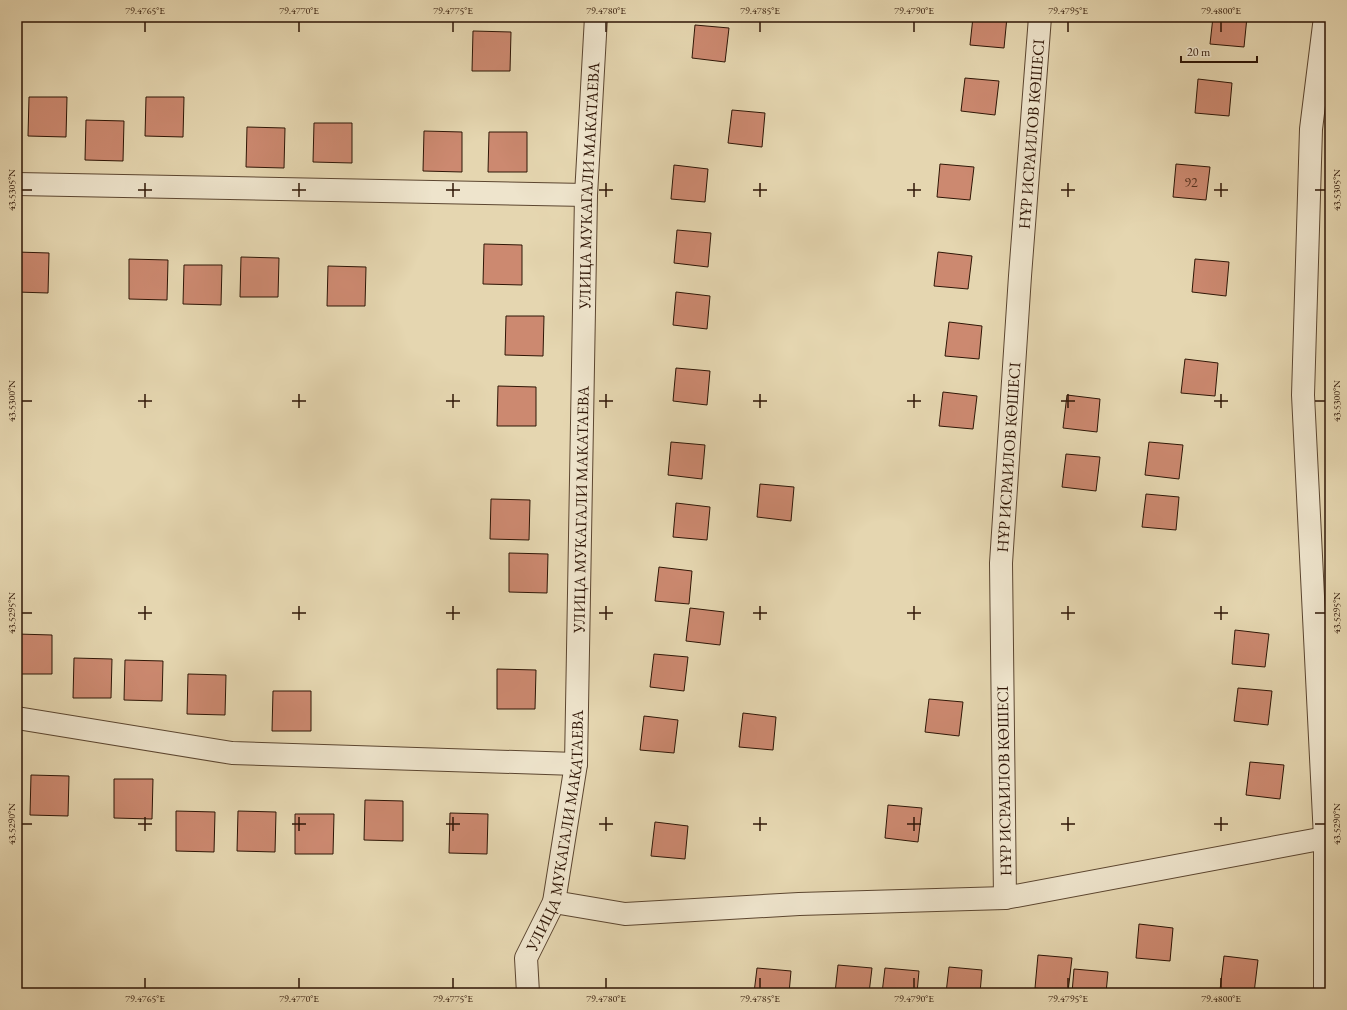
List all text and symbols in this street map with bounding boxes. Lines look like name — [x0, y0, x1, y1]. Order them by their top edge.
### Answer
text: 79.4765°E — [125, 4, 165, 17]
text: 79.4770°E — [279, 4, 319, 17]
text: 79.4775°E — [433, 4, 473, 17]
text: 79.4780°E — [586, 4, 626, 17]
text: 79.4785°E — [740, 4, 780, 17]
text: 79.4790°E — [894, 4, 934, 17]
text: 79.4795°E — [1048, 4, 1088, 17]
text: 79.4800°E — [1201, 4, 1241, 17]
street label: НҰР ИСРАИЛОВ КӨШЕСІ — [1013, 38, 1049, 230]
scale bar — [1181, 38, 1257, 64]
text: 20 m — [1187, 44, 1211, 60]
street label: УЛИЦА МУКАГАЛИ МАКАТАЕВА — [573, 61, 604, 310]
text: 43.5305°N — [5, 169, 18, 211]
text: 43.5305°N — [1330, 169, 1343, 211]
house number: 92 — [1184, 173, 1198, 191]
street label: НҰР ИСРАИЛОВ КӨШЕСІ — [991, 361, 1025, 553]
text: 43.5300°N — [5, 380, 18, 422]
text: 43.5300°N — [1330, 380, 1343, 422]
street label: УЛИЦА МУКАГАЛИ МАКАТАЕВА — [568, 385, 593, 634]
text: 43.5295°N — [5, 592, 18, 634]
text: 43.5295°N — [1330, 592, 1343, 634]
street label: НҰР ИСРАИЛОВ КӨШЕСІ — [992, 685, 1016, 876]
street label: УЛИЦА МУКАГАЛИ МАКАТАЕВА — [520, 709, 587, 955]
text: 43.5290°N — [5, 803, 18, 845]
text: 43.5290°N — [1330, 803, 1343, 845]
text: 79.4765°E — [125, 992, 165, 1005]
text: 79.4770°E — [279, 992, 319, 1005]
text: 79.4775°E — [433, 992, 473, 1005]
text: 79.4780°E — [586, 992, 626, 1005]
text: 79.4785°E — [740, 992, 780, 1005]
text: 79.4790°E — [894, 992, 934, 1005]
text: 79.4795°E — [1048, 992, 1088, 1005]
text: 79.4800°E — [1201, 992, 1241, 1005]

